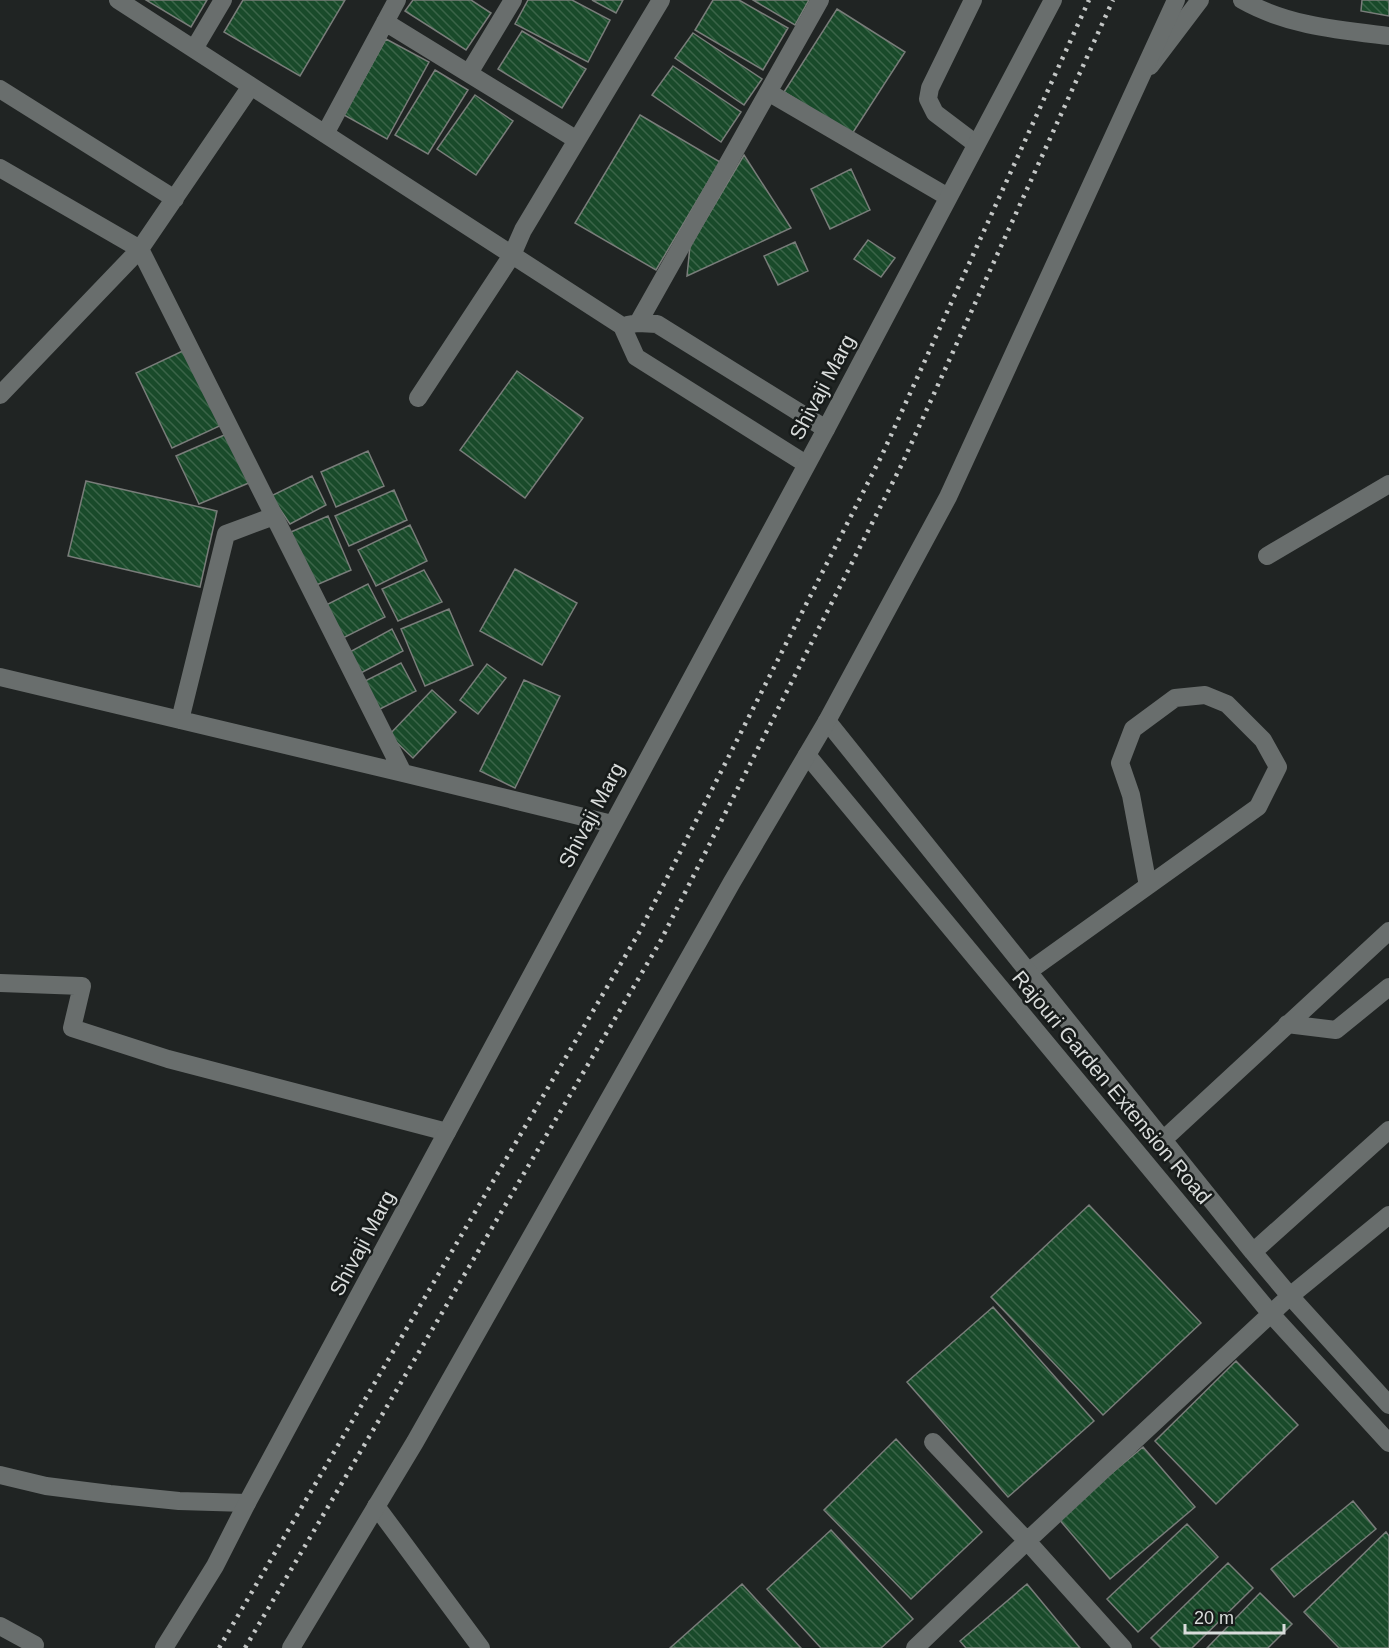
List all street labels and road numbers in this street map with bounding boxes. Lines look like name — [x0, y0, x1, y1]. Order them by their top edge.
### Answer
street label: Shivaji Marg — [785, 331, 859, 443]
street label: Shivaji Marg — [554, 759, 628, 871]
street label: Rajouri Garden Extension Road — [1008, 966, 1216, 1208]
street label: Shivaji Marg — [325, 1187, 399, 1299]

